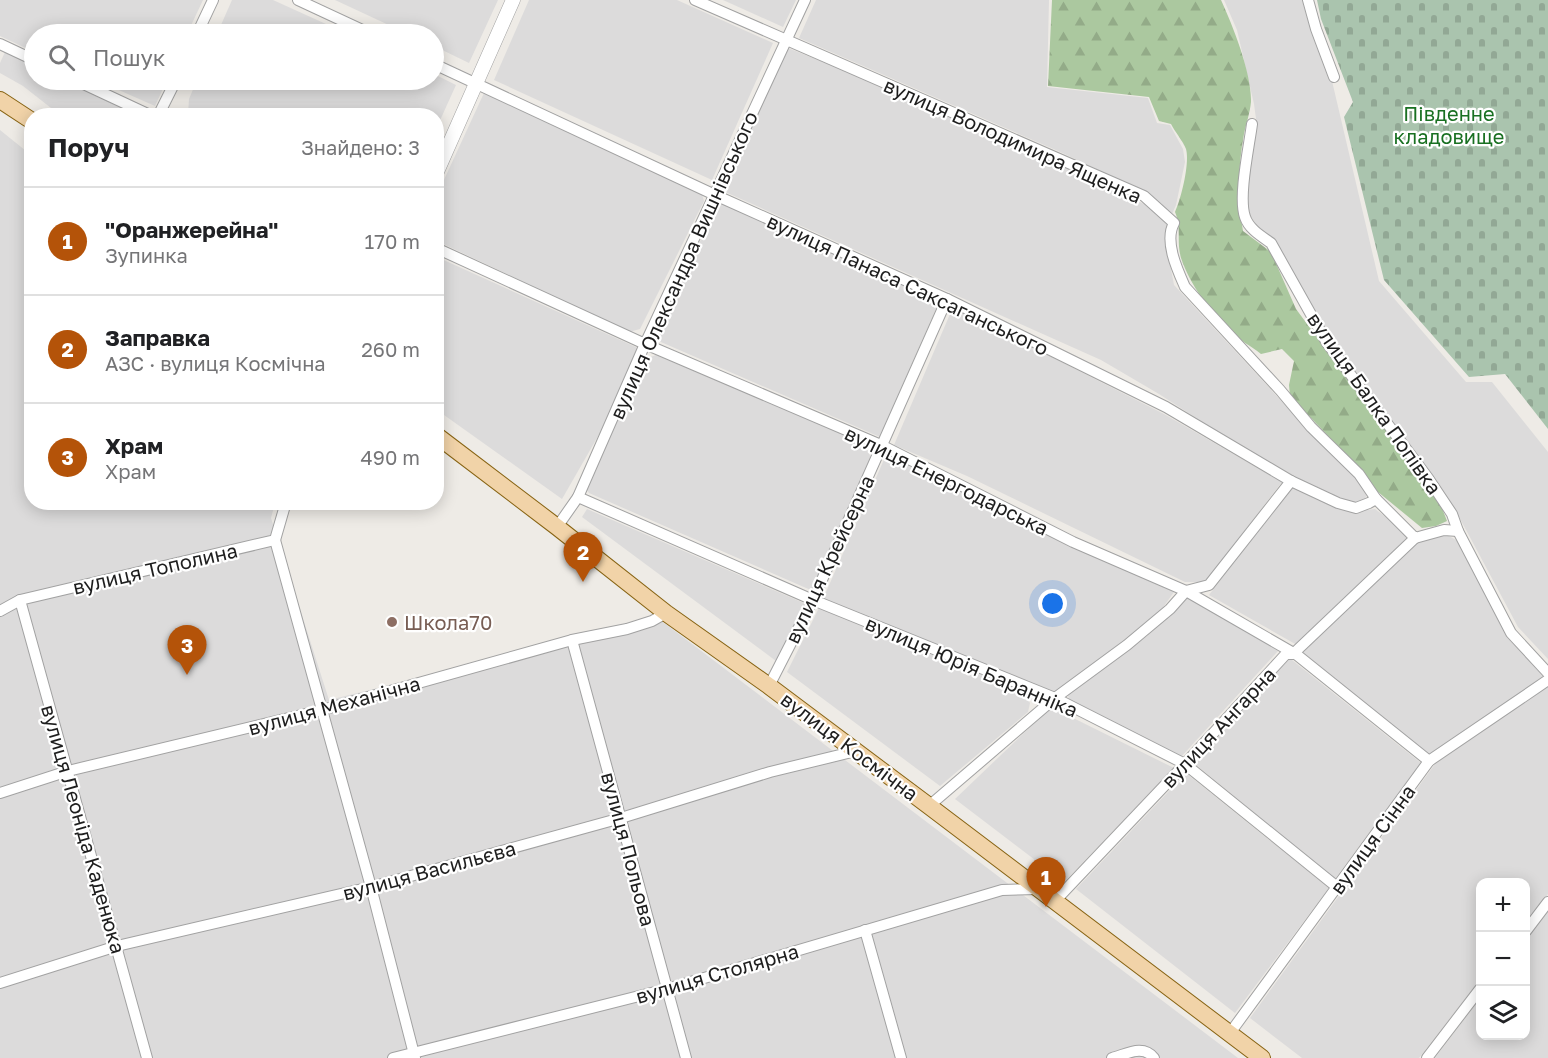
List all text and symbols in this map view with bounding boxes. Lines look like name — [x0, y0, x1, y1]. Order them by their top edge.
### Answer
search box — [24, 24, 444, 90]
icon: search — [45, 41, 78, 74]
text: Пошук — [93, 44, 166, 71]
street label: вулиця Володимира Ященка — [880, 72, 1146, 208]
park label: Південне кладовище — [1394, 101, 1504, 148]
street label: вулиця Олександра Вишнівського — [604, 107, 762, 423]
text: Поруч — [48, 132, 129, 163]
text: Знайдено: 3 — [301, 135, 420, 159]
street label: вулиця Панаса Саксаганського — [764, 208, 1052, 360]
text: "Оранжерейна" — [105, 216, 278, 243]
text: 1 — [62, 229, 73, 253]
text: 170 m — [365, 229, 420, 253]
text: Зупинка — [105, 243, 188, 267]
street label: вулиця Балка Попівка — [1303, 307, 1447, 499]
text: Заправка — [105, 324, 210, 351]
text: 2 — [61, 337, 74, 361]
text: 260 m — [361, 337, 420, 361]
text: АЗС · вулиця Космічна — [105, 351, 326, 375]
street label: вулиця Енергодарська — [841, 420, 1053, 540]
text: Храм — [105, 432, 163, 459]
text: 3 — [61, 445, 74, 469]
text: 490 m — [361, 445, 420, 469]
text: Храм — [105, 459, 156, 483]
street label: вулиця Крейсерна — [779, 471, 879, 647]
pin: 2 — [564, 532, 602, 582]
street label: вулиця Тополина — [70, 537, 240, 599]
your location — [1038, 589, 1067, 618]
place label: Школа70 — [404, 610, 492, 634]
street label: вулиця Юрія Баранніка — [862, 610, 1082, 722]
marker: Школа70 — [385, 615, 399, 629]
pin: 3 — [168, 626, 207, 675]
street label: вулиця Ангарна — [1156, 662, 1280, 792]
street label: вулиця Механічна — [245, 670, 423, 740]
street label: вулиця Космічна — [777, 687, 923, 805]
street label: вулиця Леоніда Каденюка — [37, 702, 131, 956]
street label: вулиця Польова — [597, 769, 661, 929]
street label: вулиця Сінна — [1324, 780, 1420, 898]
street label: вулиця Васильєва — [340, 835, 518, 905]
pin: 1 — [1026, 858, 1066, 907]
map controls — [1476, 878, 1530, 1040]
button: + — [1476, 878, 1530, 932]
button: − — [1476, 932, 1530, 986]
street label: вулиця Столярна — [633, 938, 801, 1008]
button: layers — [1476, 986, 1530, 1040]

